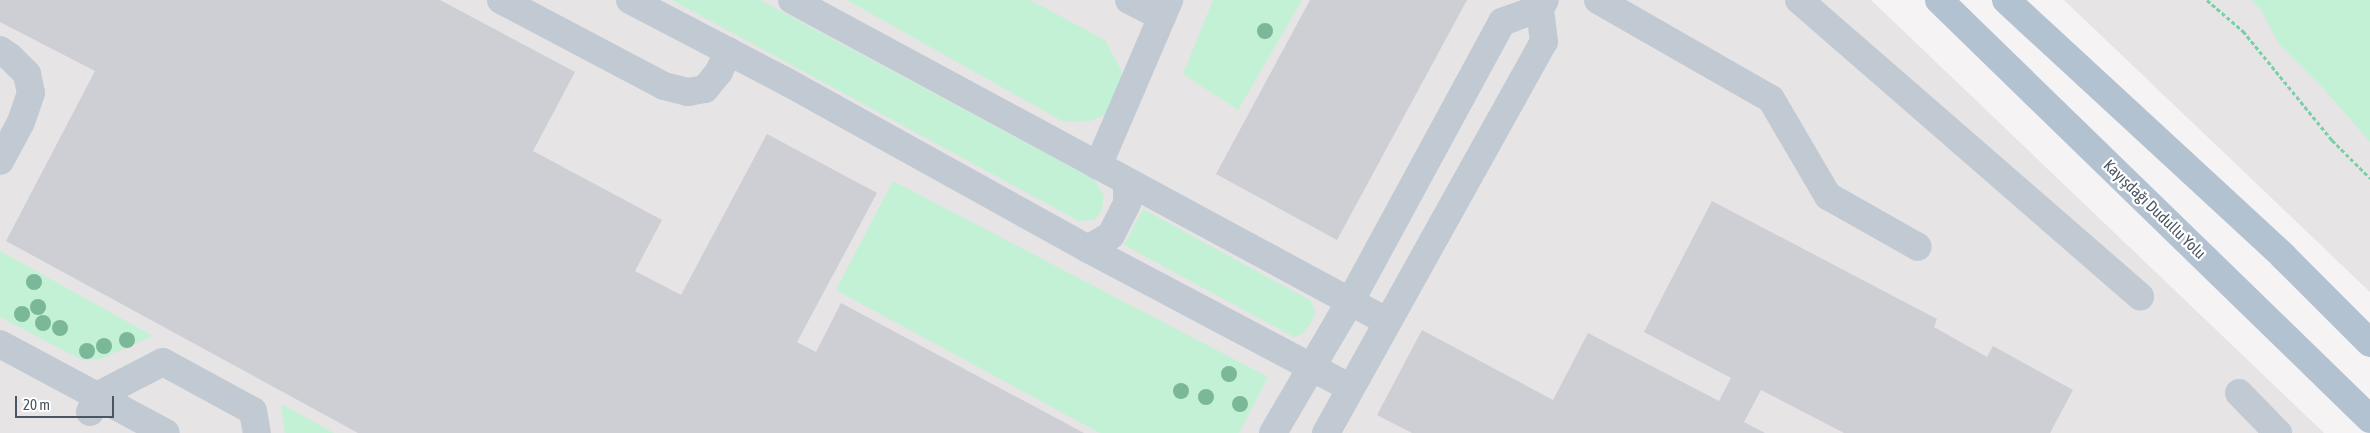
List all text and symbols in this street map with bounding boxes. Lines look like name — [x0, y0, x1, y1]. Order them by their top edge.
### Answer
street label: Kayışdağı Dudullu Yolu — [2100, 155, 2210, 263]
scale bar — [18, 386, 116, 418]
text: 20 m — [23, 396, 50, 413]

